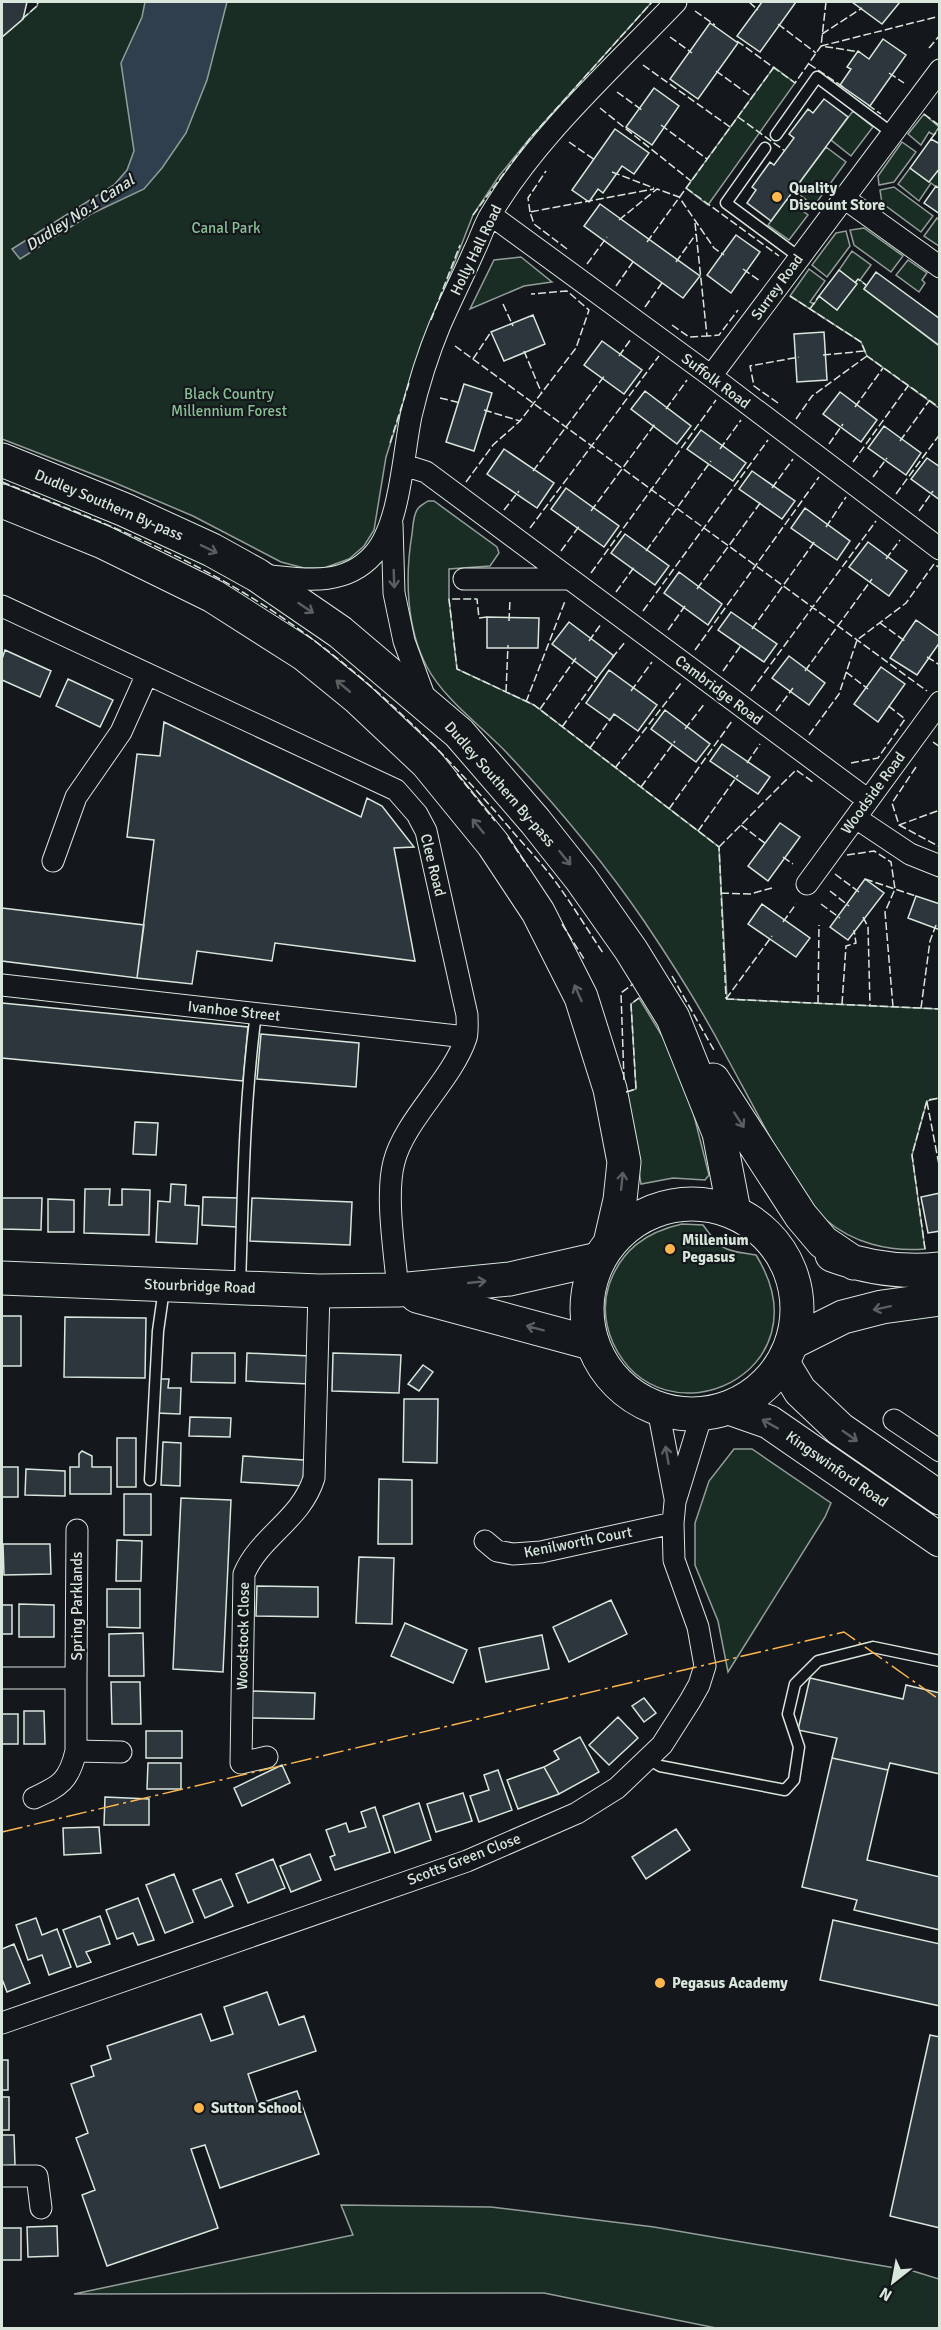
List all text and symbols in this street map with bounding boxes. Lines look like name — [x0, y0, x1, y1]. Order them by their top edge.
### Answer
water label: Dudley No.1 Canal — [22, 170, 139, 256]
place label: Quality Discount Store — [789, 179, 885, 214]
marker: Quality Discount Store — [770, 190, 784, 204]
street label: Holly Hall Road — [446, 202, 506, 298]
park label: Canal Park — [192, 219, 261, 237]
street label: Surrey Road — [747, 251, 807, 323]
street label: Suffolk Road — [678, 349, 754, 413]
park label: Black Country Millennium Forest — [171, 385, 287, 420]
street label: Dudley Southern By-pass — [32, 465, 186, 545]
one-way arrow — [200, 544, 218, 556]
one-way arrow — [388, 568, 399, 588]
one-way arrow — [297, 602, 313, 614]
street label: Cambridge Road — [672, 651, 766, 729]
one-way arrow — [335, 680, 351, 693]
street label: Dudley Southern By-pass — [441, 718, 560, 851]
street label: Woodside Road — [837, 748, 909, 838]
one-way arrow — [472, 819, 485, 835]
street label: Clee Road — [417, 832, 449, 898]
one-way arrow — [558, 850, 571, 866]
one-way arrow — [572, 985, 583, 1003]
street label: Ivanhoe Street — [187, 997, 281, 1025]
one-way arrow — [734, 1111, 746, 1128]
one-way arrow — [617, 1172, 628, 1192]
place label: Millenium Pegasus — [682, 1231, 749, 1266]
marker: Millenium Pegasus — [663, 1242, 677, 1256]
street label: Stourbridge Road — [144, 1275, 256, 1297]
one-way arrow — [467, 1276, 487, 1287]
one-way arrow — [872, 1303, 892, 1314]
one-way arrow — [526, 1322, 545, 1333]
one-way arrow — [762, 1418, 779, 1430]
street label: Kingswinford Road — [783, 1427, 892, 1511]
one-way arrow — [841, 1430, 857, 1443]
one-way arrow — [661, 1446, 672, 1466]
street label: Kenilworth Court — [522, 1523, 634, 1561]
street label: Spring Parklands — [68, 1551, 86, 1660]
street label: Woodstock Close — [233, 1582, 253, 1690]
street label: Scotts Green Close — [405, 1829, 523, 1889]
place label: Pegasus Academy — [672, 1974, 788, 1992]
marker: Pegasus Academy — [653, 1976, 667, 1990]
place label: Sutton School — [211, 2099, 302, 2117]
marker: Sutton School — [192, 2101, 206, 2115]
north arrow — [863, 2252, 923, 2312]
text: N — [876, 2283, 896, 2305]

